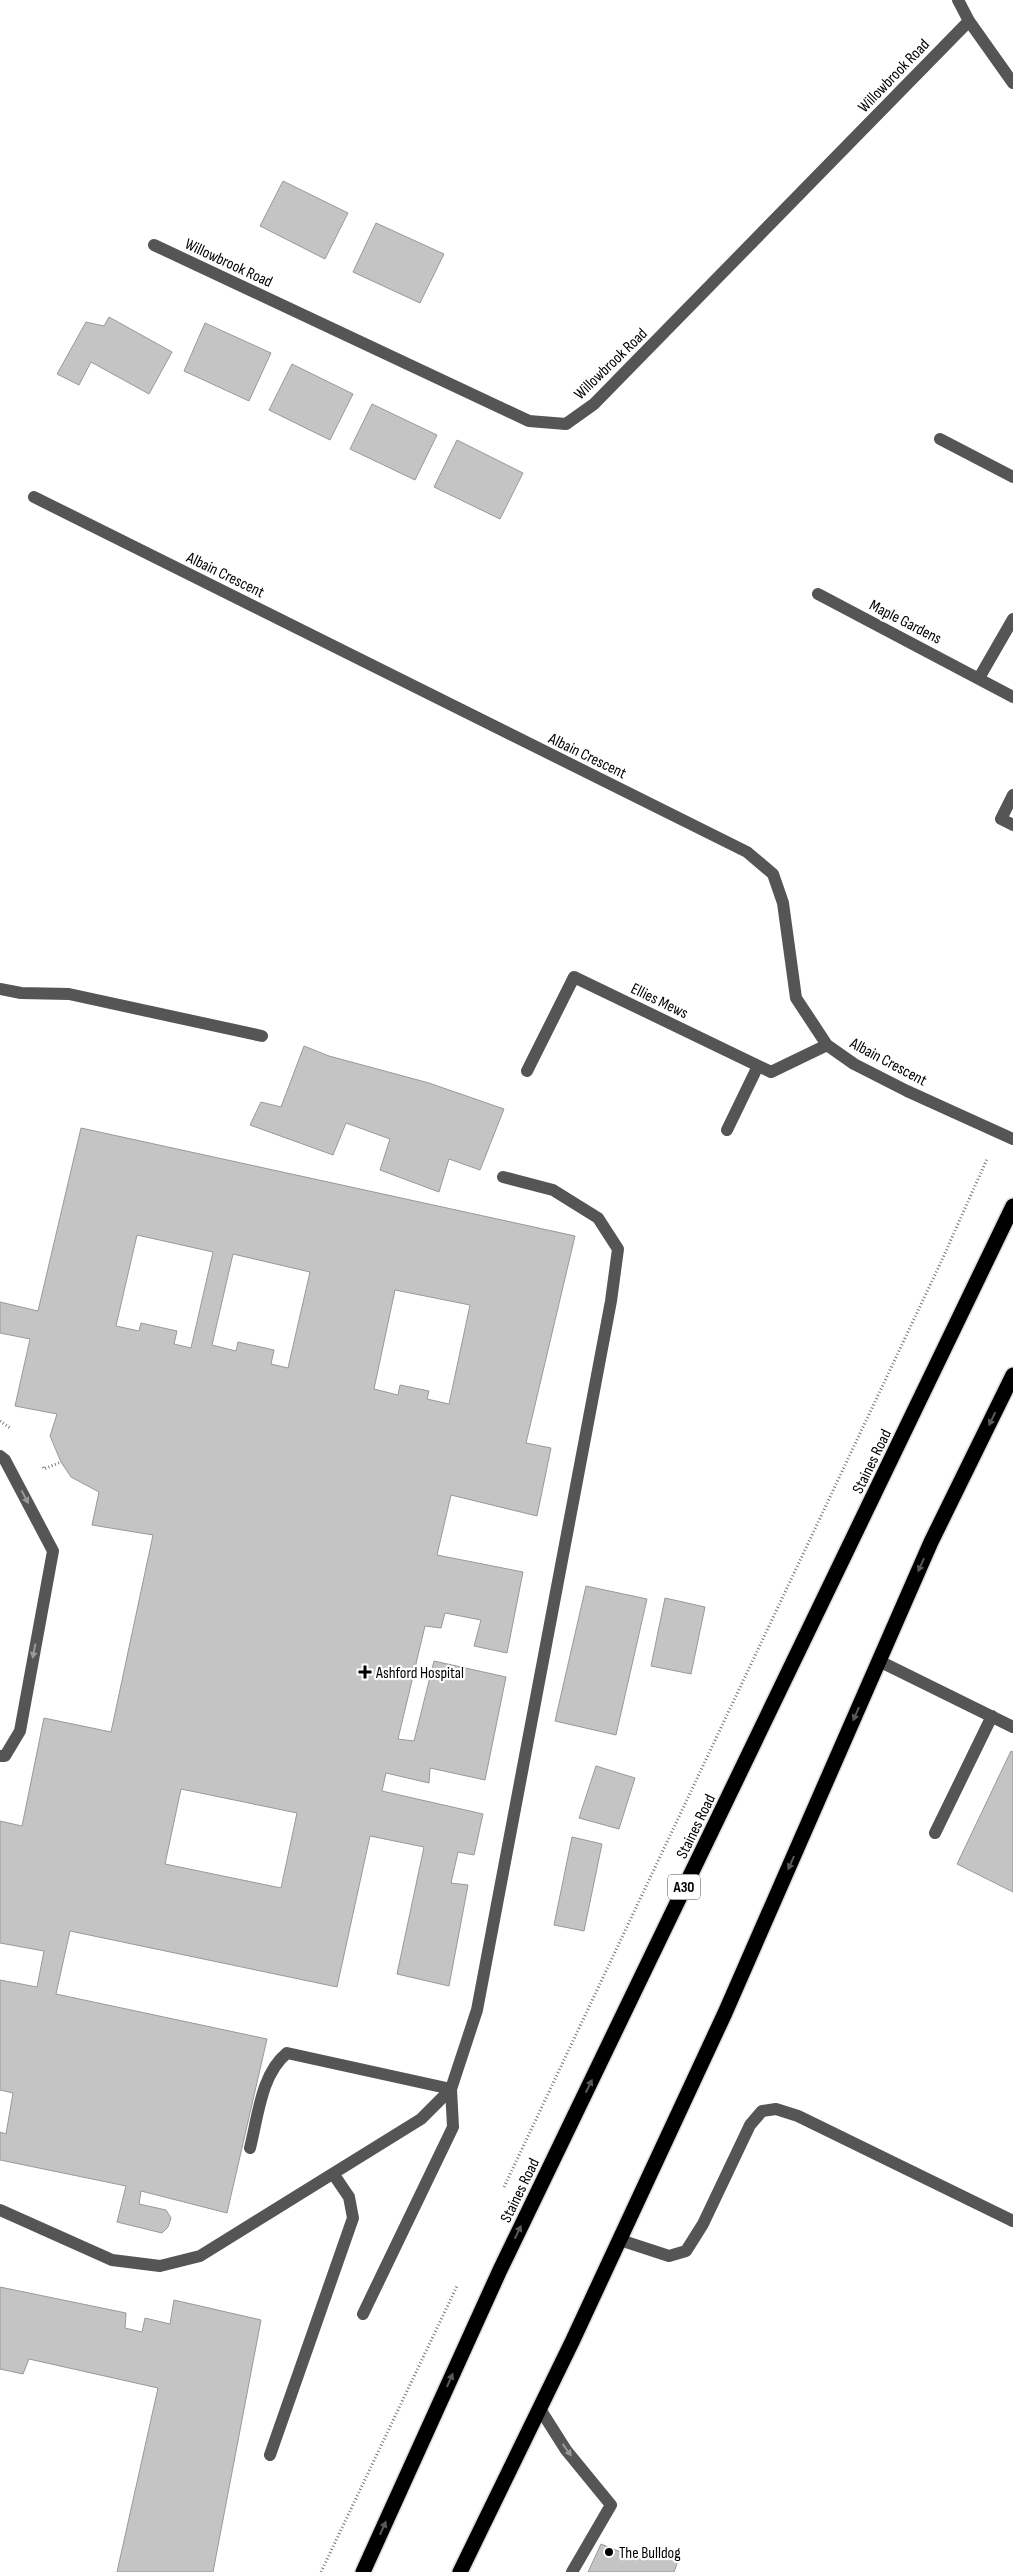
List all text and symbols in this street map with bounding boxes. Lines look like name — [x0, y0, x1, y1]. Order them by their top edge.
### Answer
street label: Willowbrook Road — [854, 35, 934, 117]
street label: Willowbrook Road — [182, 235, 275, 292]
street label: Willowbrook Road — [570, 324, 652, 404]
street label: Albain Crescent — [183, 548, 267, 602]
street label: Maple Gardens — [866, 596, 945, 649]
street label: Albain Crescent — [545, 729, 629, 783]
street label: Ellies Mews — [628, 979, 691, 1023]
street label: Albain Crescent — [846, 1034, 930, 1090]
one-way arrow — [987, 1412, 995, 1426]
street label: Staines Road — [849, 1426, 896, 1497]
one-way arrow — [21, 1490, 29, 1505]
one-way arrow — [917, 1558, 925, 1572]
one-way arrow — [30, 1644, 38, 1660]
place label: Ashford Hospital — [375, 1664, 464, 1683]
marker: Ashford Hospital — [358, 1665, 372, 1679]
one-way arrow — [851, 1707, 859, 1721]
street label: Staines Road — [673, 1791, 720, 1862]
one-way arrow — [786, 1856, 794, 1870]
road number: A30 — [668, 1874, 700, 1900]
one-way arrow — [585, 2078, 593, 2093]
street label: Staines Road — [497, 2155, 544, 2226]
one-way arrow — [515, 2225, 523, 2239]
one-way arrow — [446, 2372, 455, 2387]
one-way arrow — [561, 2443, 571, 2456]
one-way arrow — [380, 2521, 388, 2535]
place label: The Bulldog — [619, 2544, 681, 2563]
marker: The Bulldog — [603, 2546, 615, 2558]

